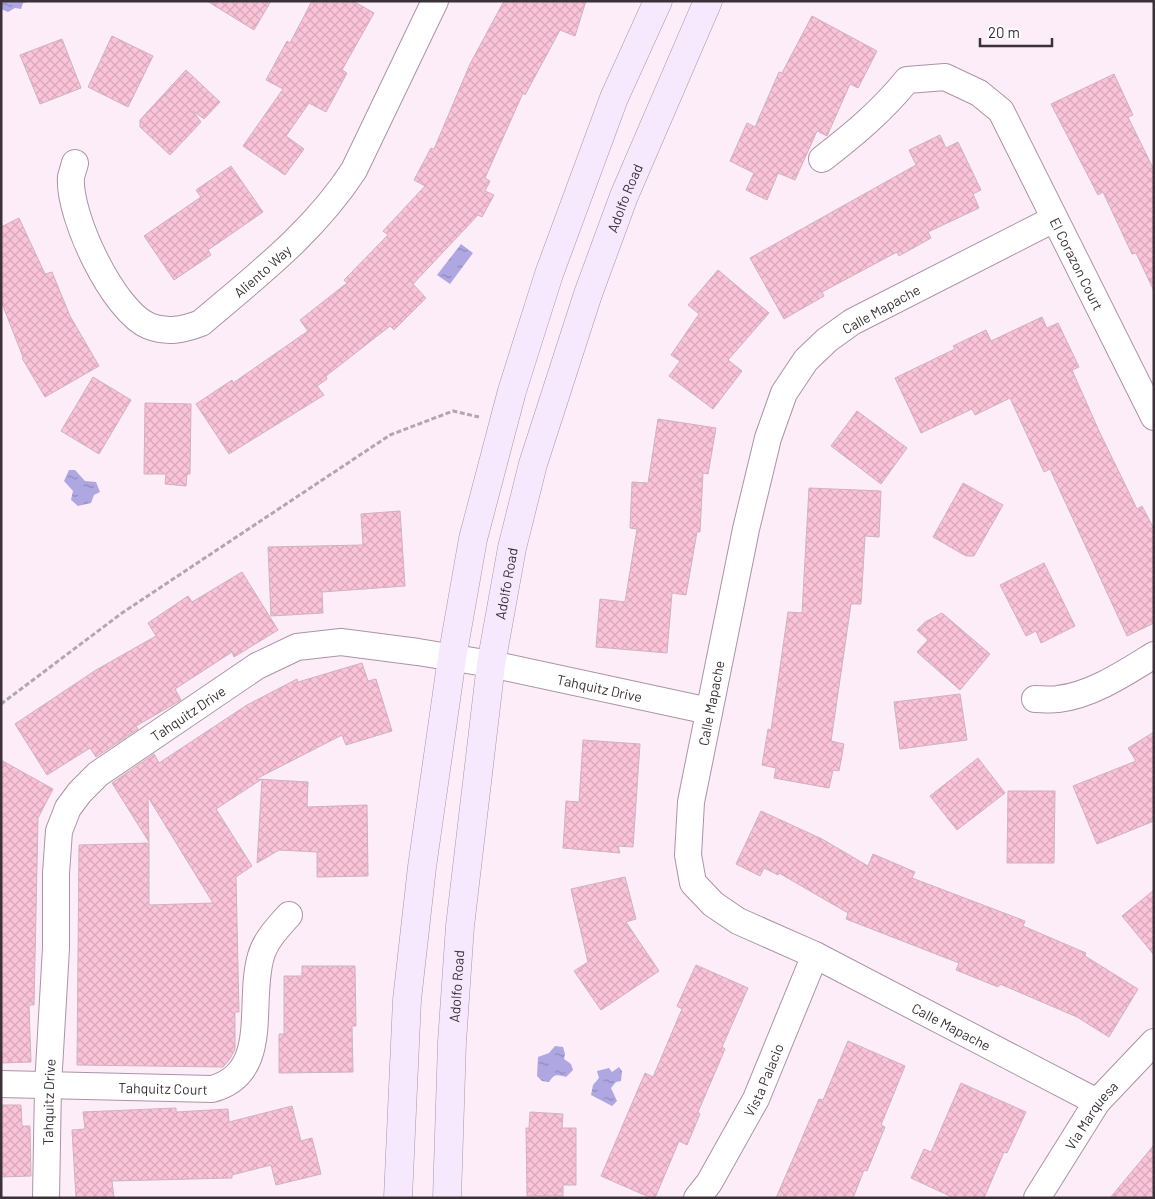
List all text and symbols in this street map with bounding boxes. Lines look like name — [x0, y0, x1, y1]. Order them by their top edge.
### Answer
scale bar — [980, 15, 1052, 47]
text: 20 m — [988, 23, 1020, 41]
street label: Adolfo Road — [603, 161, 645, 235]
street label: El Corazon Court — [1047, 215, 1108, 313]
street label: Aliento Way — [230, 241, 295, 301]
street label: Calle Mapache — [839, 281, 923, 337]
street label: Adolfo Road — [491, 546, 520, 621]
street label: Calle Mapache — [694, 659, 728, 747]
street label: Tahquitz Drive — [555, 670, 644, 705]
street label: Tahquitz Drive — [147, 682, 228, 744]
street label: Adolfo Road — [445, 949, 467, 1023]
street label: Calle Mapache — [909, 999, 994, 1054]
street label: Vista Palacio — [740, 1041, 786, 1119]
street label: Tahquitz Drive — [38, 1058, 58, 1146]
street label: Via Marquesa — [1061, 1077, 1121, 1153]
street label: Tahquitz Court — [118, 1078, 208, 1097]

